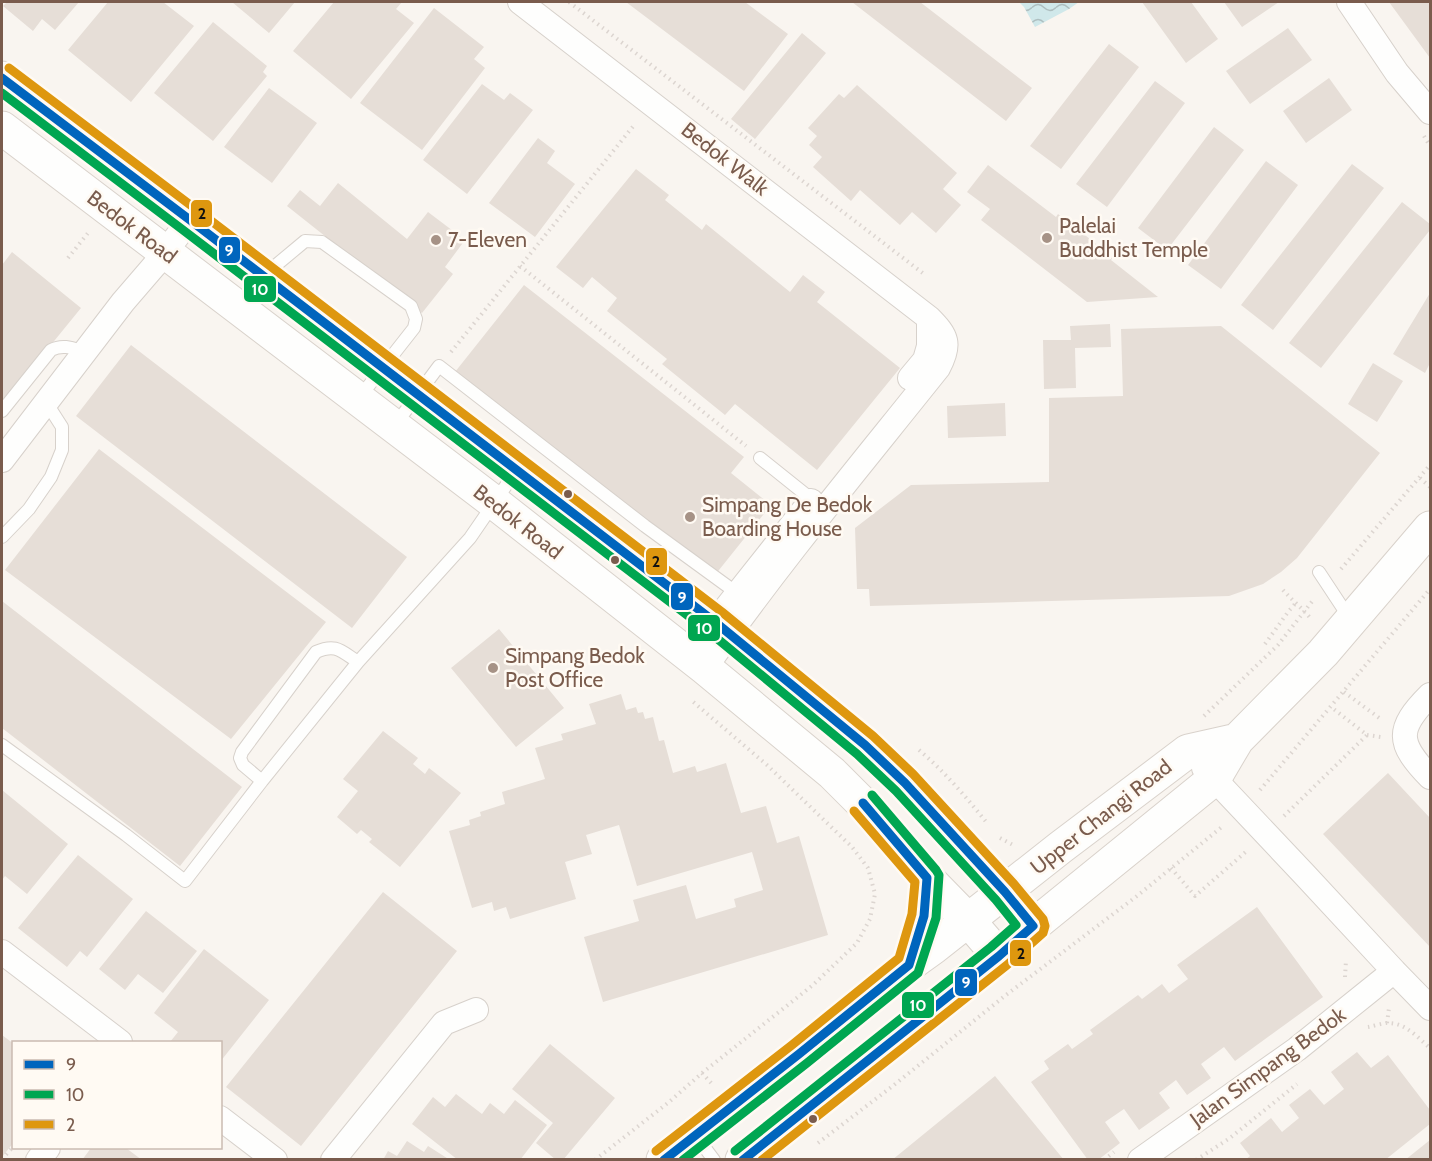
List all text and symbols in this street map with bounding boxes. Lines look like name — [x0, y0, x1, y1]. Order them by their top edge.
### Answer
street label: Bedok Walk — [677, 117, 774, 201]
street label: Bedok Road — [82, 185, 182, 269]
line badge: 2 — [190, 199, 213, 228]
text: 2 — [198, 204, 206, 223]
place label: Palelai Buddhist Temple — [1059, 213, 1208, 262]
place label: 7-Eleven — [448, 227, 527, 252]
marker: Palelai Buddhist Temple — [1040, 231, 1054, 245]
marker: 7-Eleven — [429, 233, 443, 247]
line badge: 9 — [218, 236, 241, 264]
text: 9 — [225, 241, 234, 260]
line badge: 10 — [243, 275, 277, 303]
text: 10 — [251, 280, 269, 299]
street label: Bedok Road — [469, 479, 568, 564]
unlabelled marker — [562, 488, 574, 500]
place label: Simpang De Bedok Boarding House — [702, 492, 873, 541]
marker: Simpang De Bedok Boarding House — [683, 510, 697, 524]
line badge: 2 — [645, 547, 668, 576]
text: 2 — [652, 552, 660, 571]
unlabelled marker — [609, 554, 621, 566]
line badge: 9 — [670, 582, 694, 611]
text: 9 — [678, 588, 687, 607]
line badge: 10 — [687, 614, 721, 642]
text: 10 — [695, 619, 713, 638]
place label: Simpang Bedok Post Office — [505, 643, 645, 692]
marker: Simpang Bedok Post Office — [486, 661, 500, 675]
street label: Upper Changi Road — [1025, 754, 1176, 879]
line badge: 2 — [1009, 939, 1032, 967]
text: 2 — [1017, 944, 1025, 963]
line badge: 9 — [954, 968, 978, 997]
text: 9 — [962, 973, 971, 992]
line badge: 10 — [901, 991, 935, 1019]
text: 10 — [909, 996, 927, 1015]
street label: Jalan Simpang Bedok — [1184, 1001, 1351, 1132]
legend — [12, 1041, 222, 1149]
text: 9 — [66, 1054, 76, 1076]
text: 10 — [66, 1084, 84, 1106]
unlabelled marker — [807, 1113, 819, 1125]
text: 2 — [66, 1114, 75, 1136]

